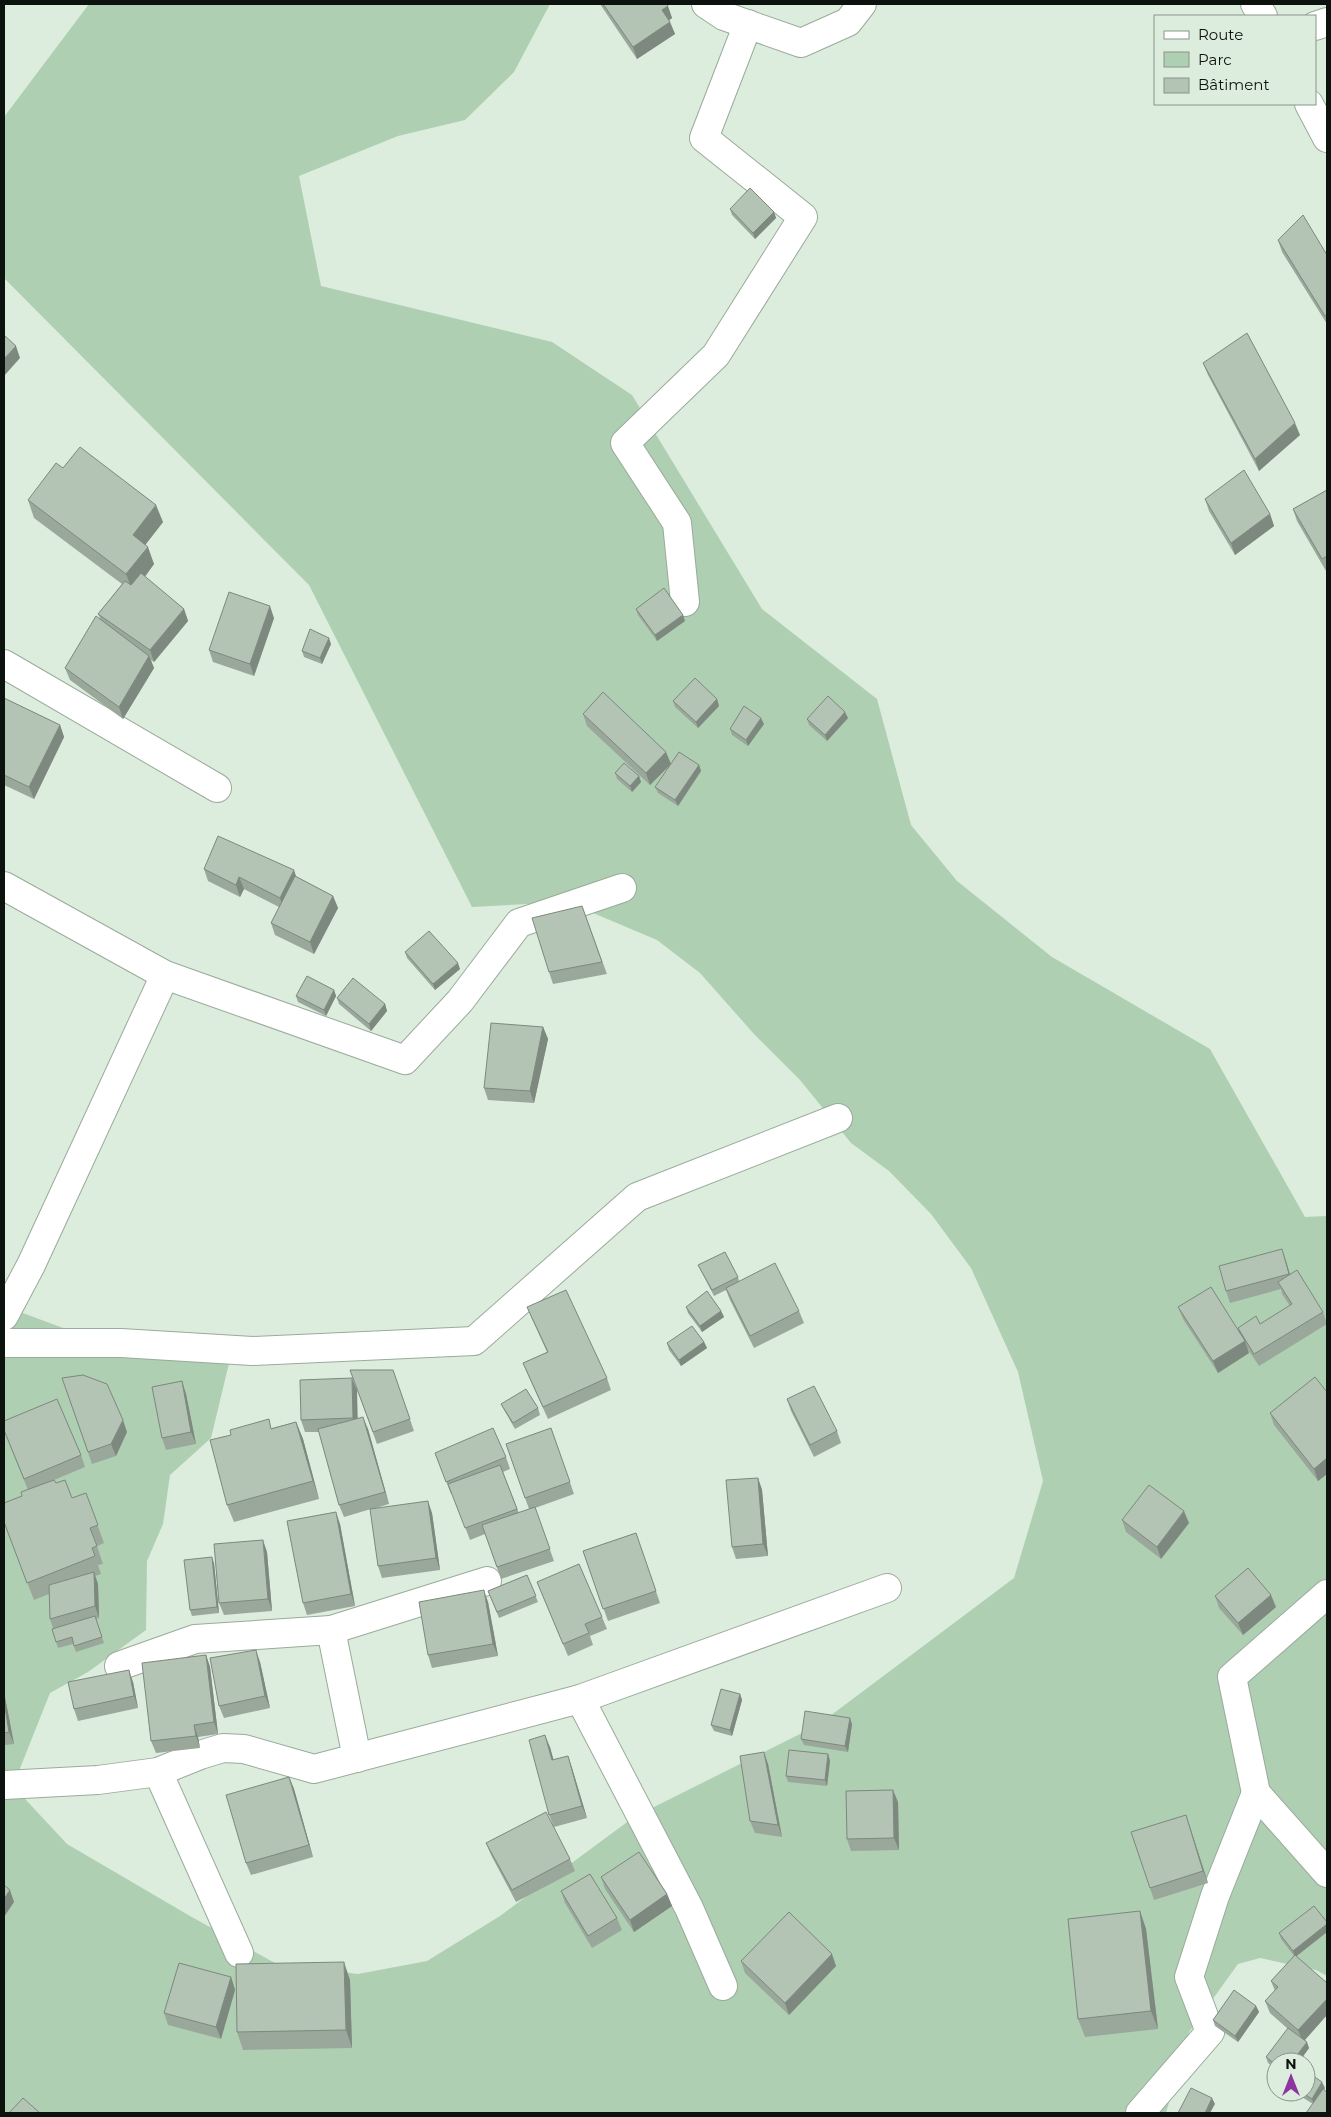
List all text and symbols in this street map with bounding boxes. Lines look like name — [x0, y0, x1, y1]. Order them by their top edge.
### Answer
legend — [1154, 15, 1316, 105]
text: Route — [1198, 25, 1243, 44]
text: Parc — [1198, 50, 1232, 69]
text: Bâtiment — [1198, 75, 1270, 94]
north arrow — [1266, 2052, 1316, 2102]
text: N — [1285, 2055, 1297, 2073]

